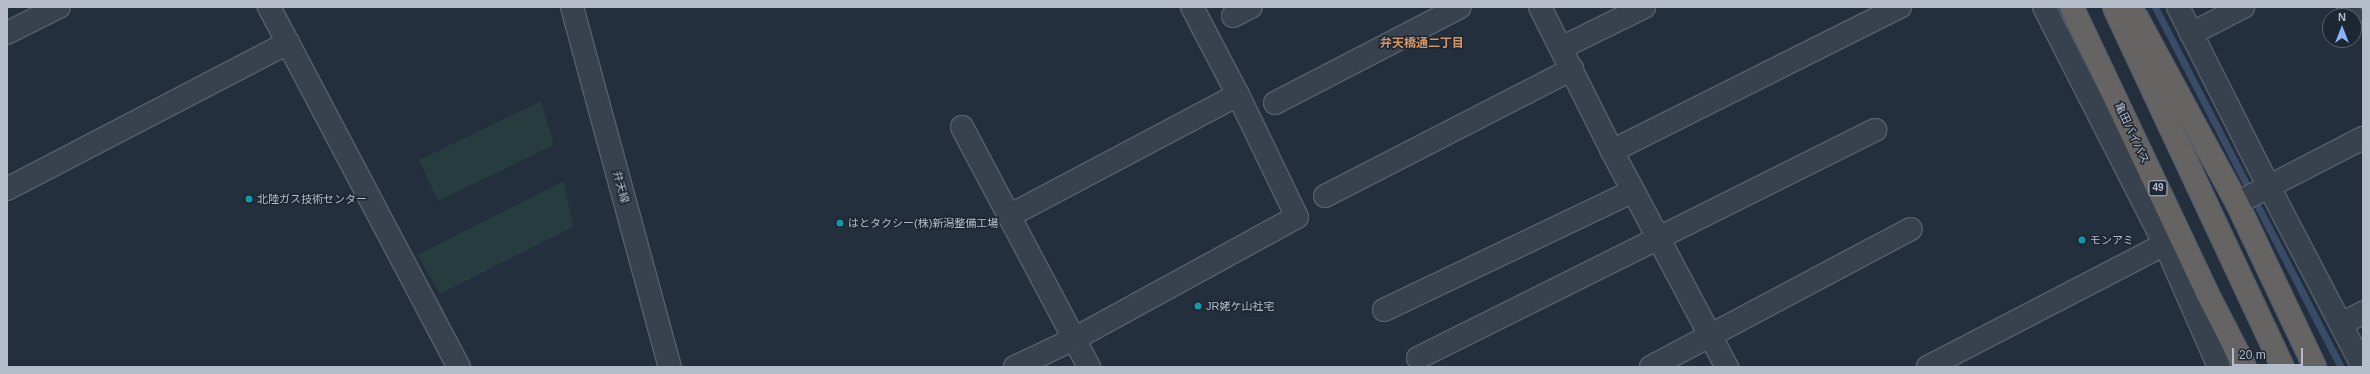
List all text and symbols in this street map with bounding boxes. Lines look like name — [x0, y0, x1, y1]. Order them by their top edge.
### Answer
north arrow — [2322, 8, 2362, 48]
text: N — [2338, 11, 2346, 23]
district label: 弁天橋通二丁目 — [1380, 37, 1464, 51]
street label: 亀田バイパス — [2112, 100, 2152, 166]
street label: 弁天線 — [610, 169, 632, 205]
road number: 49 — [2148, 180, 2168, 196]
place label: 北陸ガス技術センター — [257, 192, 367, 206]
marker: 北陸ガス技術センター — [244, 194, 254, 204]
place label: はとタクシー(株)新潟整備工場 — [848, 216, 998, 230]
marker: はとタクシー(株)新潟整備工場 — [835, 218, 845, 228]
place label: モンアミ — [2090, 233, 2134, 247]
marker: モンアミ — [2077, 235, 2087, 245]
place label: JR姥ケ山社宅 — [1206, 299, 1274, 313]
marker: JR姥ケ山社宅 — [1193, 301, 1203, 311]
scale bar — [2234, 340, 2305, 366]
text: 20 m — [2239, 348, 2266, 362]

